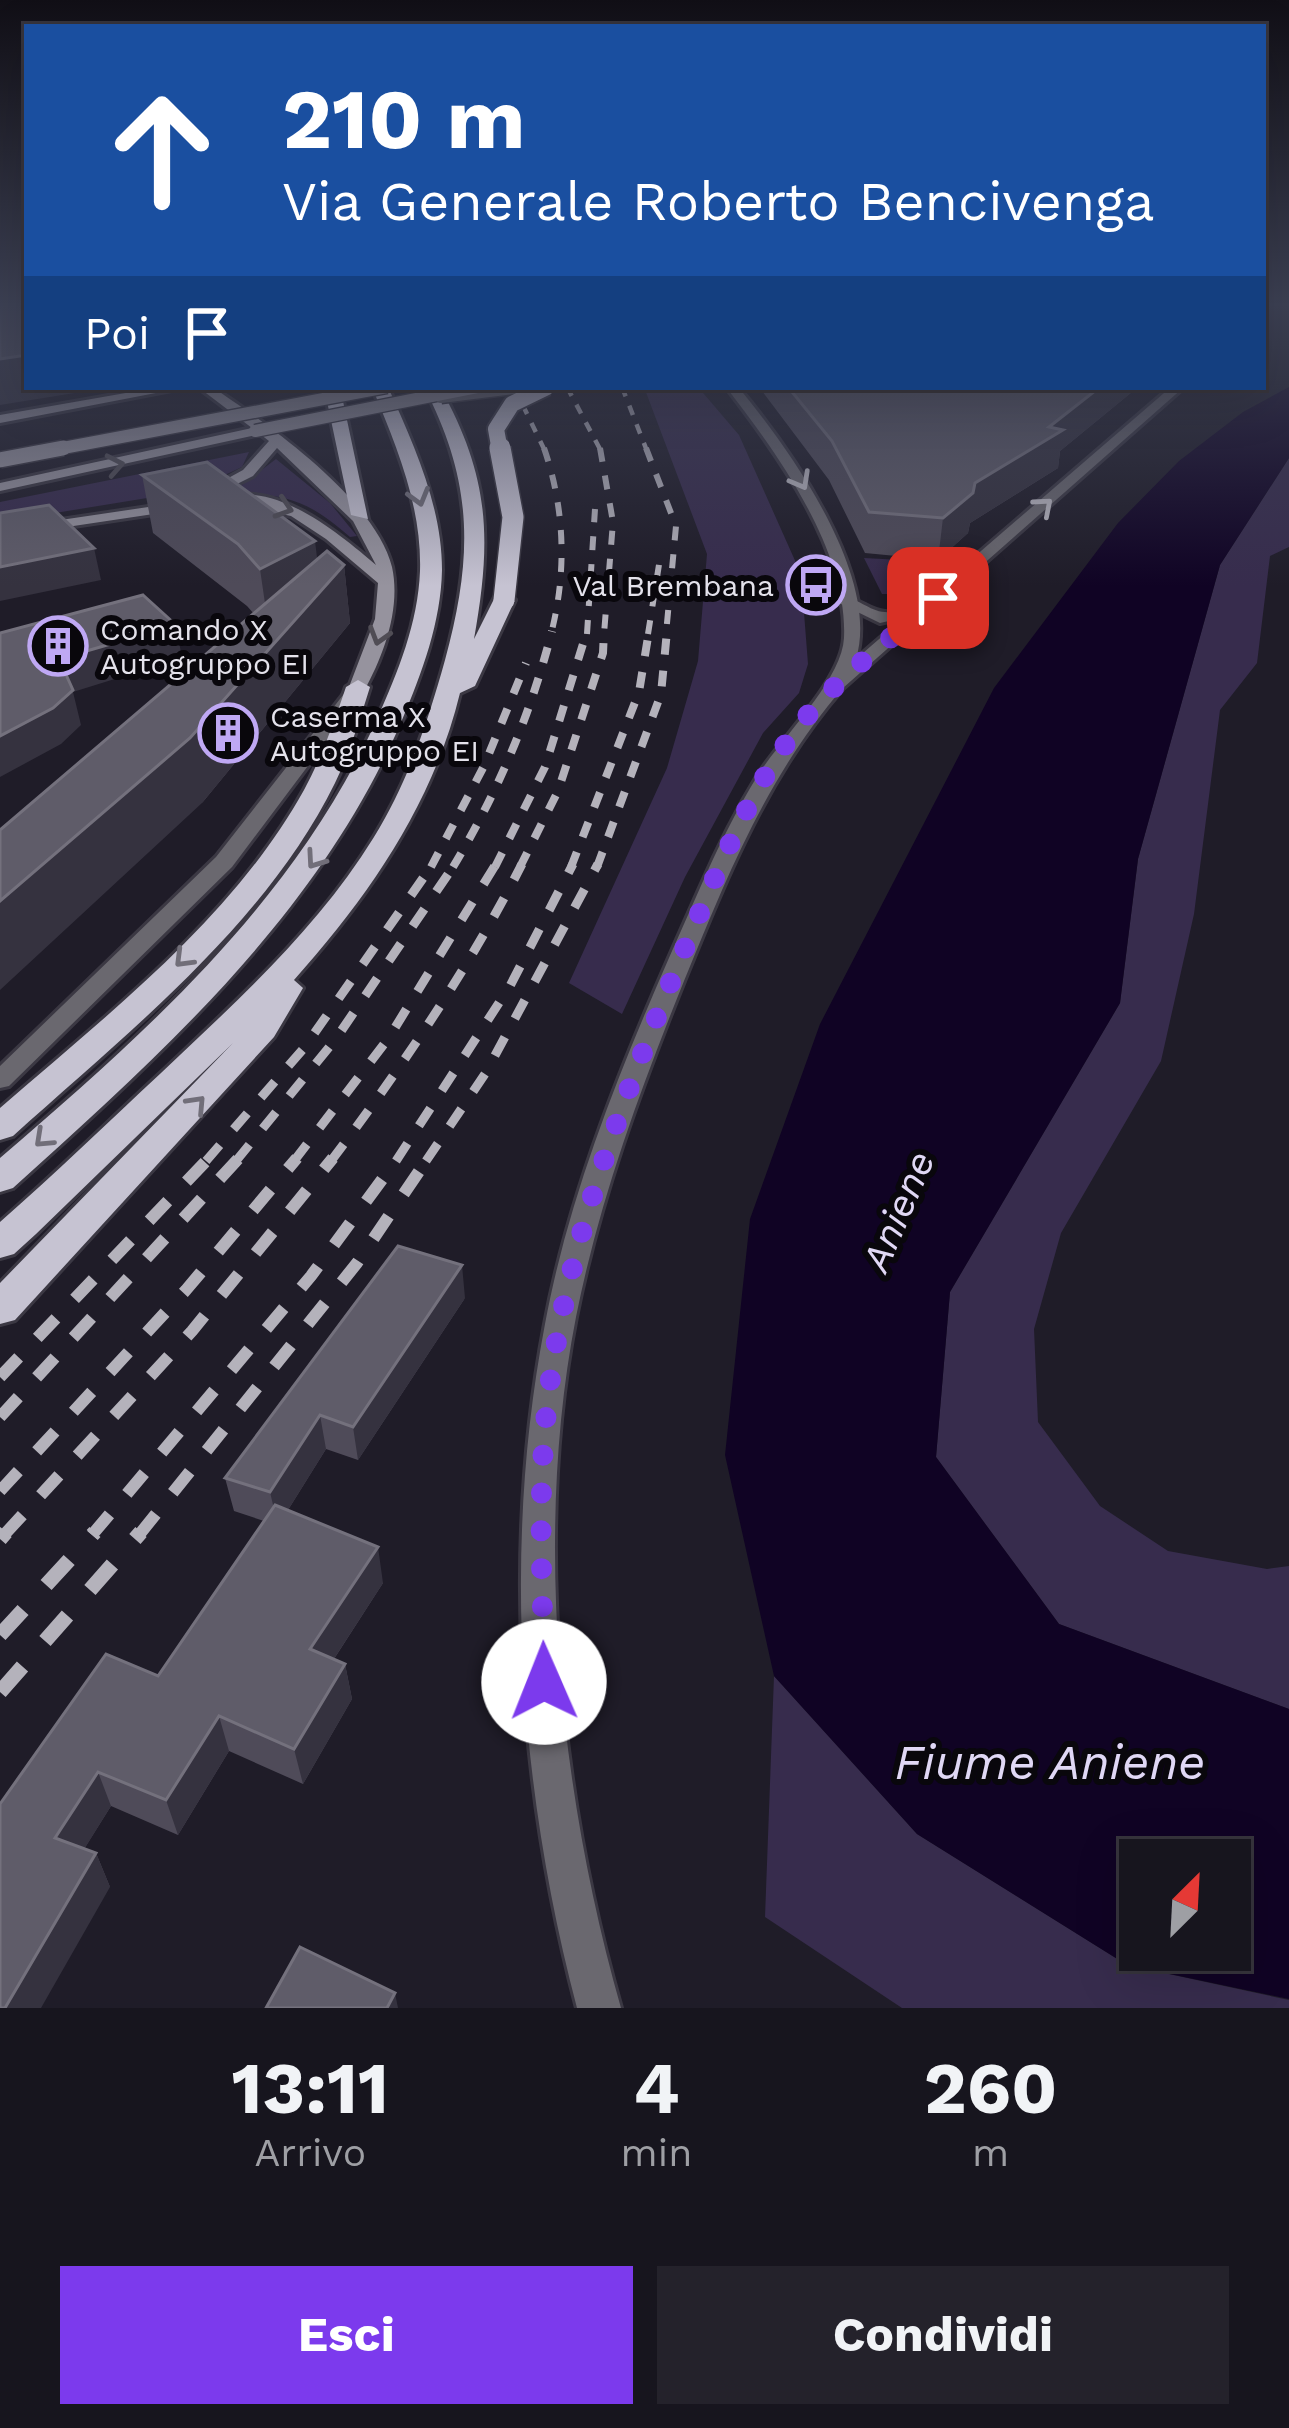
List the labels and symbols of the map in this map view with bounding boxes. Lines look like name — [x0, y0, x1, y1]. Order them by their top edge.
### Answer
one-way arrow — [105, 453, 125, 479]
one-way arrow — [786, 469, 809, 490]
one-way arrow — [405, 486, 430, 507]
one-way arrow — [273, 494, 294, 519]
one-way arrow — [1030, 499, 1051, 520]
pin — [887, 547, 989, 649]
bus stop icon: Val Brembana — [785, 554, 847, 616]
place label: Val Brembana — [572, 568, 774, 603]
place label: Comando X Autogruppo EI — [100, 612, 309, 681]
building icon: Comando X Autogruppo EI — [27, 615, 89, 677]
one-way arrow — [368, 625, 393, 646]
place label: Caserma X Autogruppo EI — [270, 699, 479, 768]
building icon: Caserma X Autogruppo EI — [197, 702, 259, 764]
one-way arrow — [307, 847, 329, 869]
one-way arrow — [175, 945, 197, 967]
one-way arrow — [183, 1096, 204, 1117]
one-way arrow — [36, 1124, 57, 1146]
water label: Aniene — [852, 1144, 943, 1280]
position arrow — [481, 1619, 607, 1745]
water label: Fiume Aniene — [895, 1734, 1205, 1791]
north arrow — [1119, 1839, 1251, 1971]

